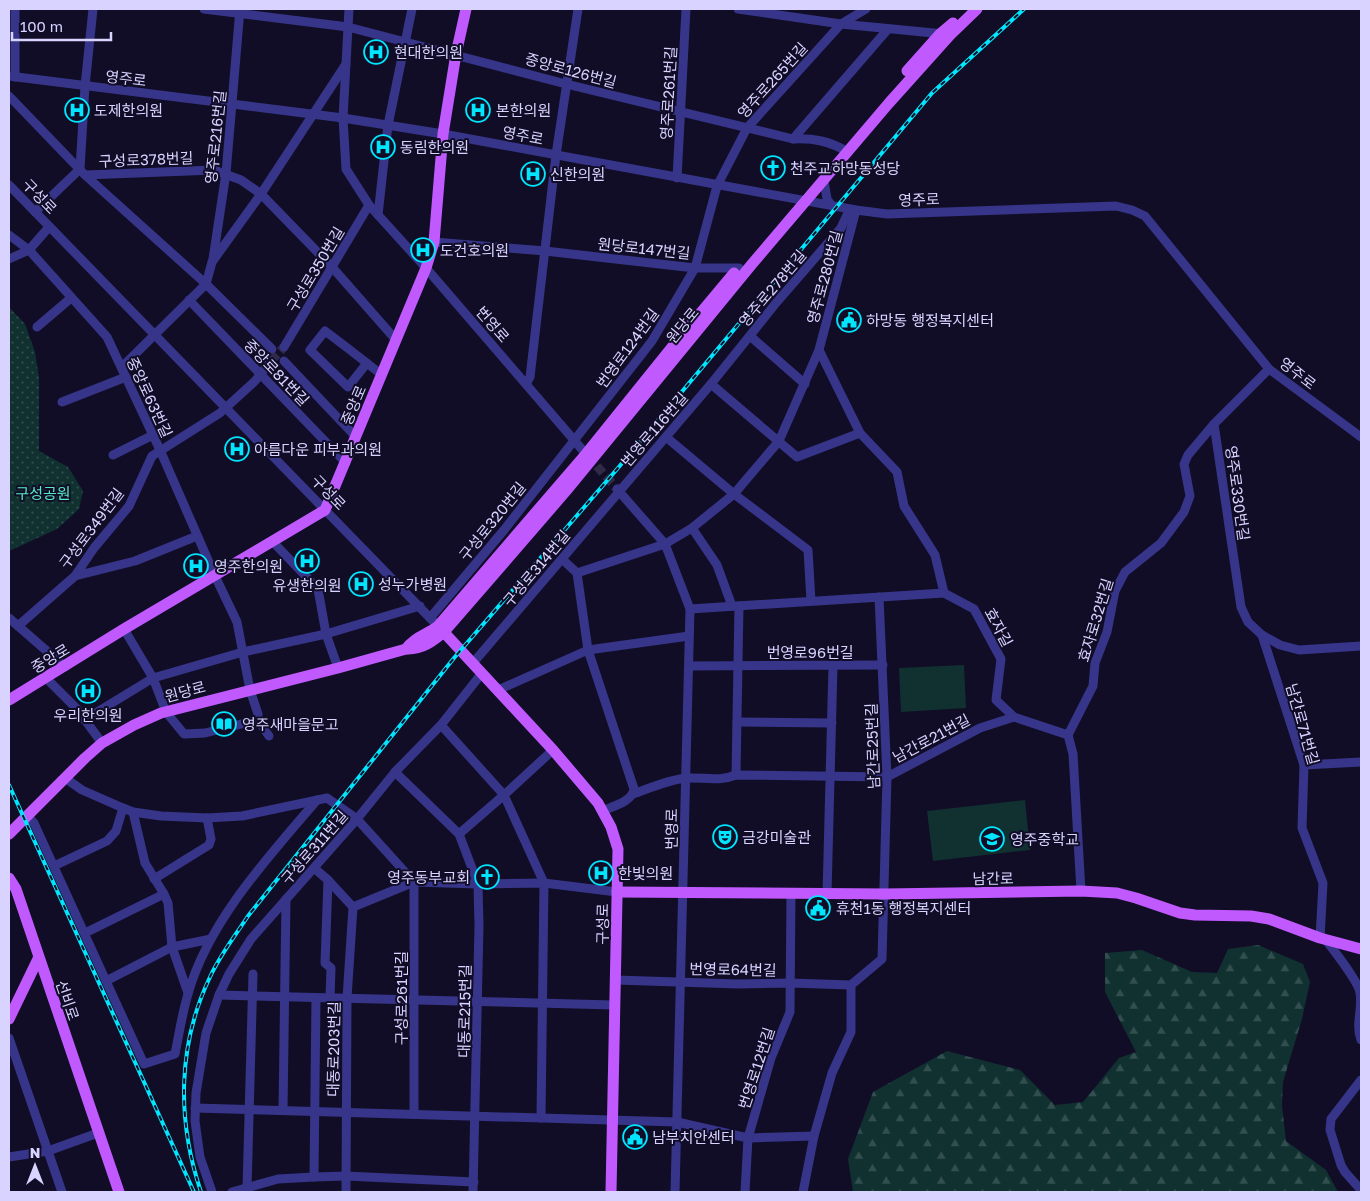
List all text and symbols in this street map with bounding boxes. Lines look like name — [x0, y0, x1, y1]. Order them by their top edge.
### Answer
scale bar — [12, 10, 111, 42]
text: 100 m — [20, 17, 63, 35]
street label: 영주로265번길 — [733, 38, 811, 122]
hospital icon: 현대한의원 — [363, 39, 389, 65]
place label: 현대한의원 — [394, 43, 463, 61]
street label: 영주로261번길 — [657, 46, 679, 140]
street label: 중앙로126번길 — [523, 49, 619, 91]
street label: 영주로 — [104, 67, 148, 89]
street label: 영주로216번길 — [201, 89, 229, 185]
hospital icon: 도제한의원 — [64, 97, 90, 123]
hospital icon: 본한의원 — [465, 97, 491, 123]
place label: 도제한의원 — [94, 101, 163, 119]
place label: 본한의원 — [496, 101, 551, 119]
street label: 영주로 — [501, 122, 545, 148]
hospital icon: 동림한의원 — [370, 134, 396, 160]
place label: 동림한의원 — [400, 138, 469, 156]
street label: 구성로378번길 — [98, 148, 194, 170]
church icon: 천주교하망동성당 — [760, 155, 786, 181]
place label: 천주교하망동성당 — [790, 159, 901, 177]
hospital icon: 신한의원 — [520, 161, 546, 187]
place label: 신한의원 — [550, 165, 605, 183]
street label: 구성로 — [19, 175, 61, 217]
street label: 영주로 — [898, 189, 940, 209]
street label: 구성로350번길 — [283, 223, 347, 315]
street label: 영주로280번길 — [803, 228, 845, 326]
street label: 원당로147번길 — [597, 234, 691, 262]
hospital icon: 도건호의원 — [410, 237, 436, 263]
place label: 도건호의원 — [440, 241, 509, 259]
street label: 영주로278번길 — [735, 246, 809, 330]
street label: 번영로 — [473, 302, 513, 346]
street label: 원당로 — [662, 303, 702, 347]
street label: 번영로124번길 — [592, 305, 662, 391]
public building icon: 하망동 행정복지센터 — [836, 307, 862, 333]
place label: 하망동 행정복지센터 — [866, 311, 994, 329]
street label: 중앙로81번길 — [241, 335, 313, 409]
street label: 영주로 — [1276, 353, 1320, 393]
street label: 중앙로63번길 — [123, 354, 177, 440]
street label: 중앙로 — [337, 382, 369, 428]
street label: 번영로116번길 — [617, 388, 691, 470]
hospital icon: 아름다운 피부과의원 — [224, 436, 250, 462]
place label: 아름다운 피부과의원 — [254, 440, 382, 458]
street label: 영주로330번길 — [1222, 444, 1254, 542]
street label: 구성로 — [308, 471, 350, 513]
street label: 구성로320번길 — [455, 478, 529, 564]
park label: 구성공원 — [15, 484, 71, 502]
street label: 구성로349번길 — [55, 484, 127, 572]
street label: 구성로314번길 — [499, 526, 573, 610]
hospital icon: 유생한의원 — [294, 548, 320, 574]
hospital icon: 영주한의원 — [183, 553, 209, 579]
place label: 영주한의원 — [214, 557, 283, 575]
hospital icon: 성누가병원 — [348, 571, 374, 597]
place label: 성누가병원 — [378, 575, 447, 593]
place label: 유생한의원 — [272, 576, 342, 594]
street label: 효자로32번길 — [1074, 576, 1116, 664]
street label: 효자길 — [981, 604, 1017, 650]
street label: 중앙로 — [28, 640, 72, 676]
street label: 번영로96번길 — [766, 643, 854, 661]
street label: 원당로 — [163, 677, 207, 705]
hospital icon: 우리한의원 — [75, 678, 101, 704]
street label: 남간로71번길 — [1283, 681, 1323, 767]
street label: 남간로25번길 — [861, 703, 883, 789]
place label: 우리한의원 — [53, 706, 123, 724]
street label: 남간로21번길 — [889, 710, 973, 766]
library icon: 영주새마을문고 — [211, 711, 237, 737]
place label: 영주새마을문고 — [242, 715, 339, 733]
street label: 구성로311번길 — [277, 806, 351, 888]
street label: 번영로 — [662, 808, 680, 850]
theatre icon: 금강미술관 — [712, 824, 738, 850]
school or university icon: 영주중학교 — [979, 826, 1005, 852]
place label: 금강미술관 — [742, 828, 811, 846]
place label: 영주중학교 — [1010, 830, 1079, 848]
hospital icon: 한빛의원 — [588, 860, 614, 886]
church icon: 영주동부교회 — [474, 864, 500, 890]
place label: 한빛의원 — [618, 864, 673, 882]
place label: 영주동부교회 — [387, 868, 470, 886]
street label: 남간로 — [972, 869, 1014, 887]
public building icon: 휴천1동 행정복지센터 — [805, 895, 831, 921]
place label: 휴천1동 행정복지센터 — [836, 899, 971, 917]
street label: 구성로 — [593, 903, 611, 945]
street label: 구성로261번길 — [392, 951, 410, 1045]
street label: 번영로64번길 — [689, 959, 777, 979]
street label: 대동로215번길 — [454, 964, 474, 1058]
street label: 선비로 — [53, 977, 83, 1023]
street label: 대동로203번길 — [323, 1001, 343, 1097]
street label: 번영로12번길 — [734, 1025, 778, 1111]
public building icon: 남부치안센터 — [622, 1124, 648, 1150]
place label: 남부치안센터 — [652, 1128, 735, 1146]
north arrow — [10, 1141, 60, 1191]
text: N — [30, 1144, 40, 1161]

